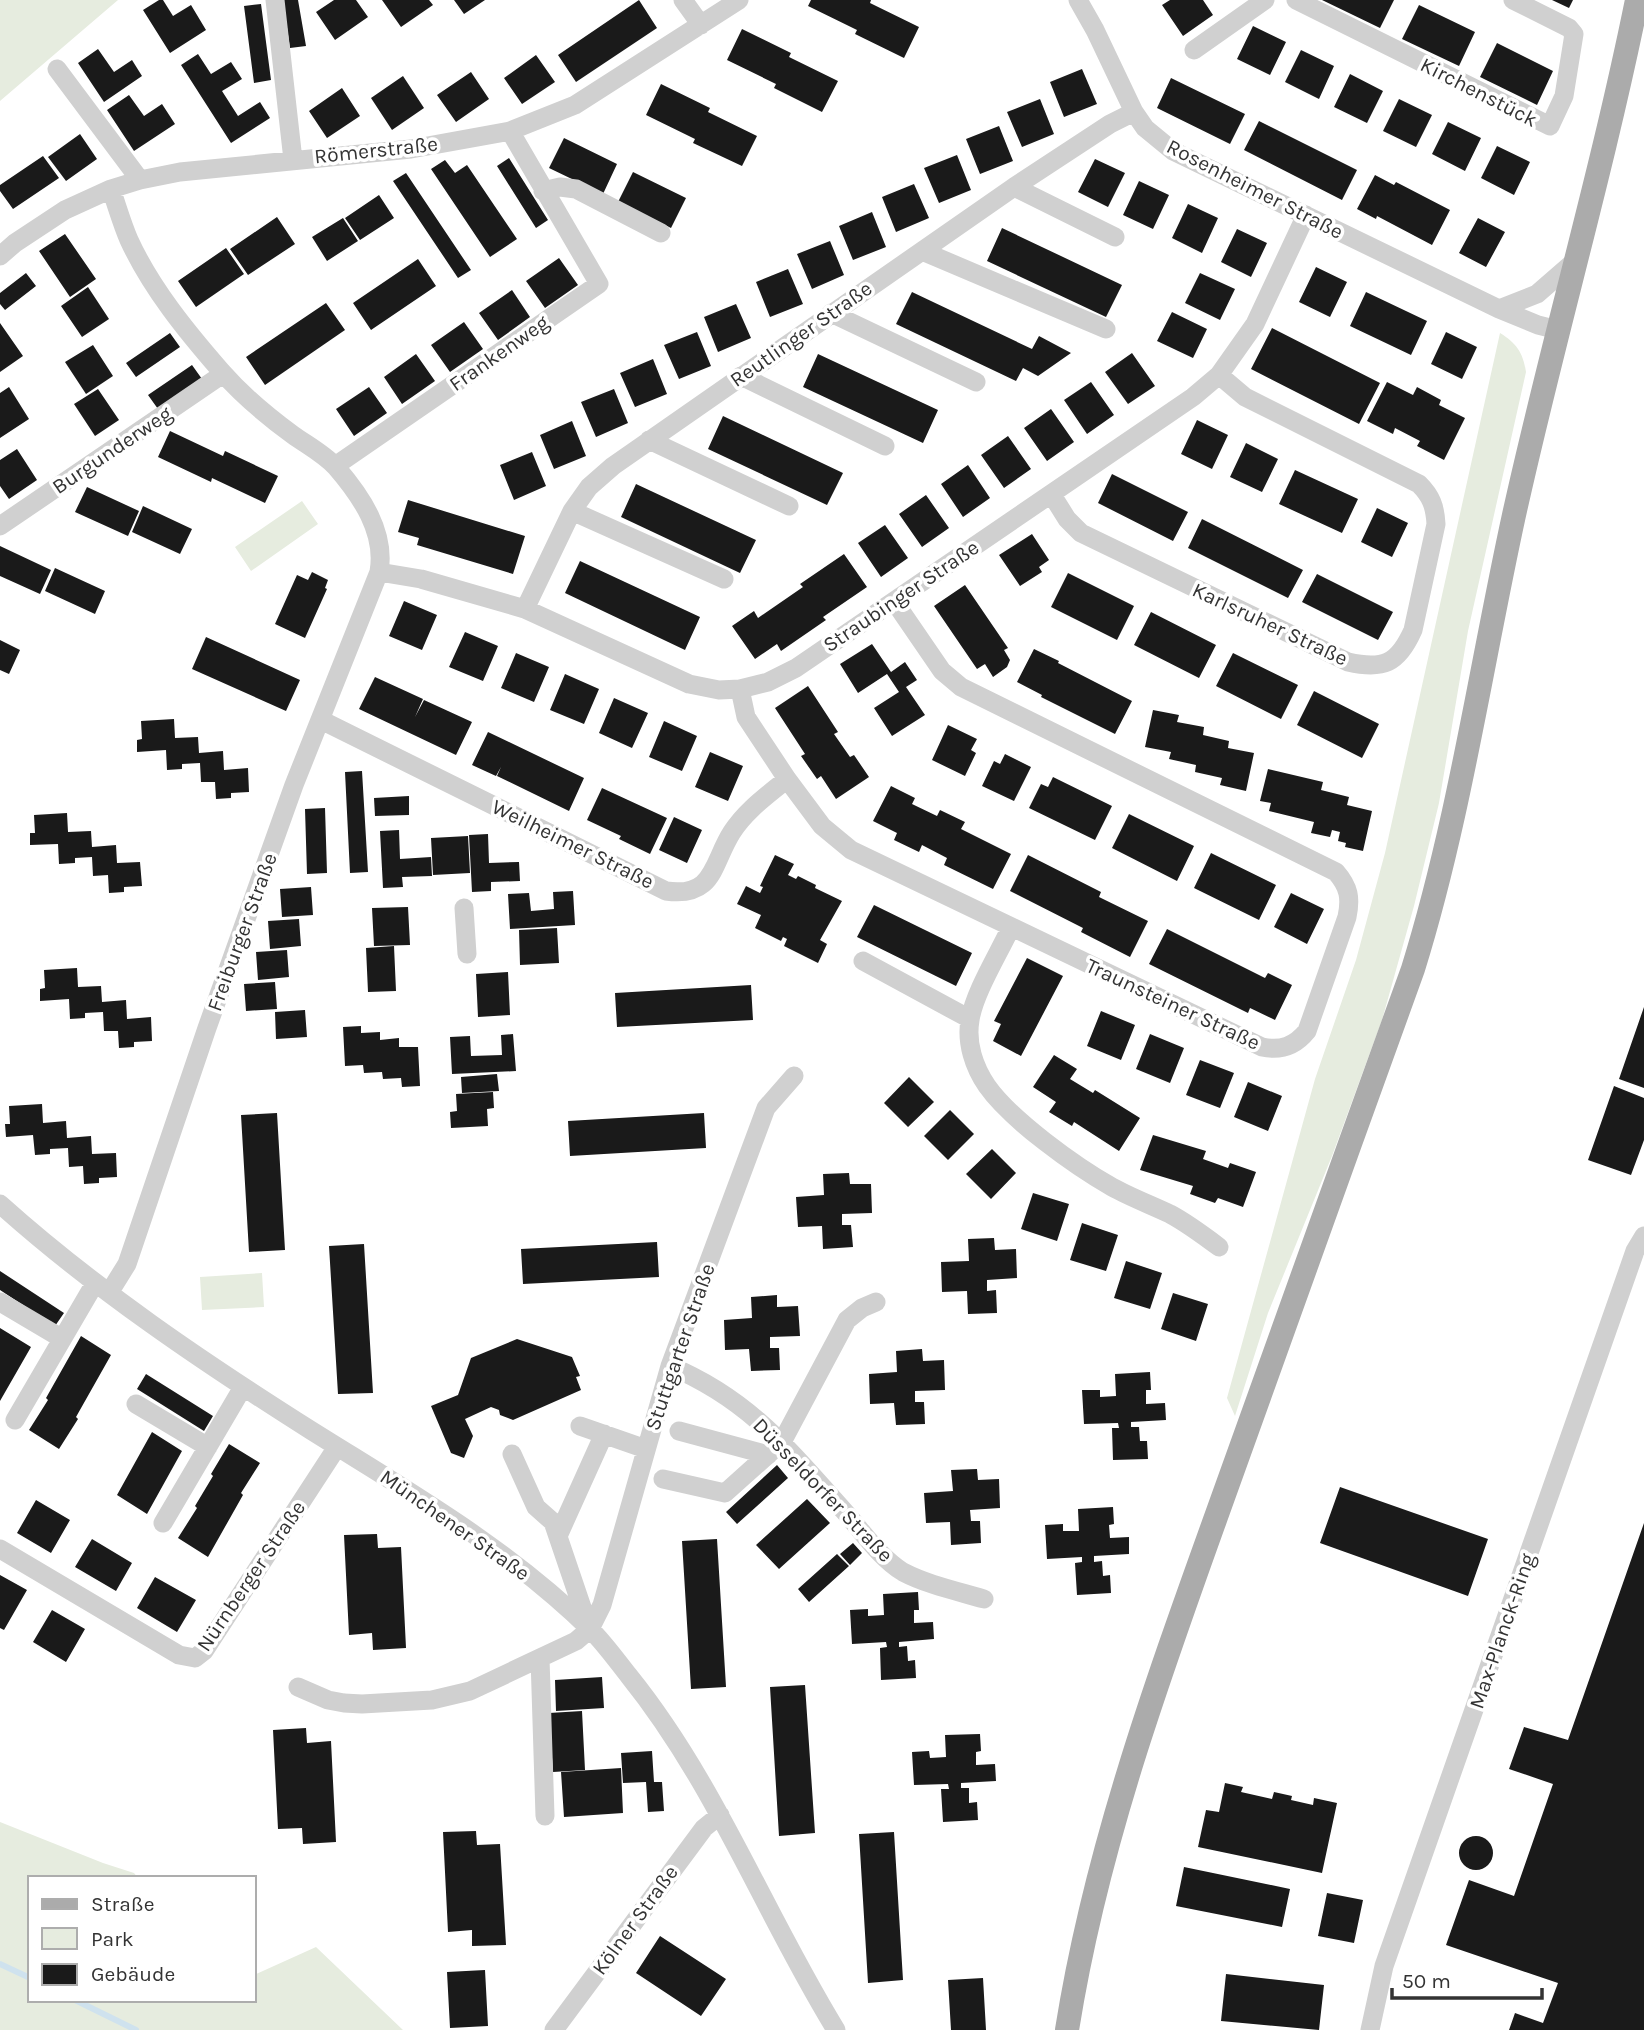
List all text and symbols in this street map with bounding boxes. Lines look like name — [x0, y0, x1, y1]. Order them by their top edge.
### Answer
street label: Kirchenstück — [1417, 52, 1542, 132]
street label: Römerstraße — [313, 132, 439, 168]
street label: Rosenheimer Straße — [1163, 134, 1347, 244]
street label: Reutlinger Straße — [725, 276, 877, 392]
street label: Frankenweg — [445, 310, 553, 396]
street label: Burgunderweg — [48, 401, 176, 499]
street label: Straubinger Straße — [819, 535, 983, 657]
street label: Karlsruher Straße — [1189, 578, 1351, 670]
street label: Weilheimer Straße — [488, 794, 658, 894]
street label: Freiburger Straße — [202, 850, 282, 1014]
street label: Traunsteiner Straße — [1082, 953, 1264, 1055]
street label: Stuttgarter Straße — [640, 1260, 720, 1434]
street label: Düsseldorfer Straße — [748, 1413, 898, 1567]
street label: Münchener Straße — [376, 1464, 534, 1586]
street label: Nürnberger Straße — [192, 1496, 310, 1656]
street label: Max-Planck-Ring — [1464, 1550, 1540, 1712]
street label: Kölner Straße — [587, 1861, 683, 1979]
legend — [28, 1876, 256, 2002]
text: Straße — [91, 1892, 154, 1916]
text: Park — [91, 1927, 134, 1951]
scale bar — [1392, 1956, 1542, 2000]
text: Gebäude — [91, 1962, 175, 1986]
text: 50 m — [1402, 1969, 1451, 1993]

